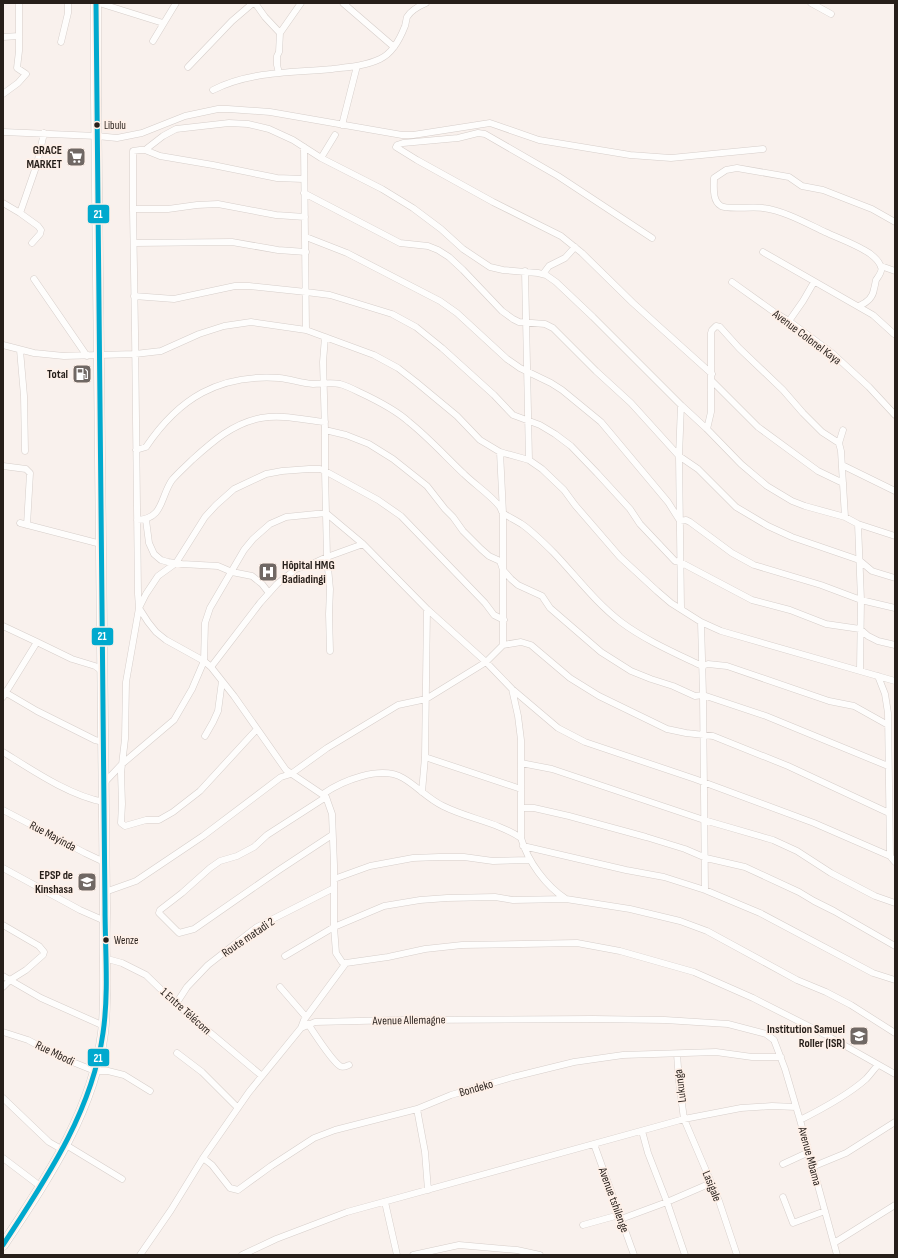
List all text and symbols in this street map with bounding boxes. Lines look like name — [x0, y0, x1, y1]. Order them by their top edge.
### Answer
place label: Libulu — [104, 119, 126, 132]
marker: Libulu — [92, 120, 102, 130]
place label: GRACE MARKET — [27, 143, 62, 172]
supermarket icon: GRACE MARKET — [65, 146, 87, 168]
line badge: 21 — [87, 204, 110, 224]
text: 21 — [93, 208, 103, 221]
street label: Avenue Colonel Kaya — [769, 306, 844, 368]
fuel station icon: Total — [71, 363, 93, 385]
place label: Total — [47, 367, 68, 382]
place label: Hôpital HMG Badiadingi — [282, 558, 335, 587]
hospital icon: Hôpital HMG Badiadingi — [257, 561, 279, 583]
line badge: 21 — [91, 627, 114, 646]
text: 21 — [97, 630, 107, 643]
street label: Rue Mayinda — [27, 818, 79, 855]
place label: EPSP de Kinshasa — [35, 868, 73, 897]
school or university icon: EPSP de Kinshasa — [76, 871, 98, 893]
street label: Route matadi 2 — [219, 914, 278, 960]
place label: Wenze — [114, 934, 138, 947]
marker: Wenze — [101, 935, 111, 945]
street label: 1 Entre Télécom — [157, 985, 214, 1038]
street label: Avenue Allemagne — [371, 1012, 446, 1029]
place label: Institution Samuel Roller (ISR) — [767, 1022, 845, 1051]
school or university icon: Institution Samuel Roller (ISR) — [848, 1025, 870, 1047]
street label: Rue Mbodi — [33, 1038, 77, 1069]
line badge: 21 — [87, 1048, 110, 1067]
text: 21 — [93, 1052, 103, 1065]
street label: Lukunga — [671, 1068, 690, 1103]
street label: Bondeko — [457, 1076, 495, 1100]
street label: Avenue Mbama — [794, 1124, 825, 1188]
street label: Avenue tshilenge — [594, 1165, 632, 1235]
street label: Lasigale — [699, 1169, 725, 1204]

